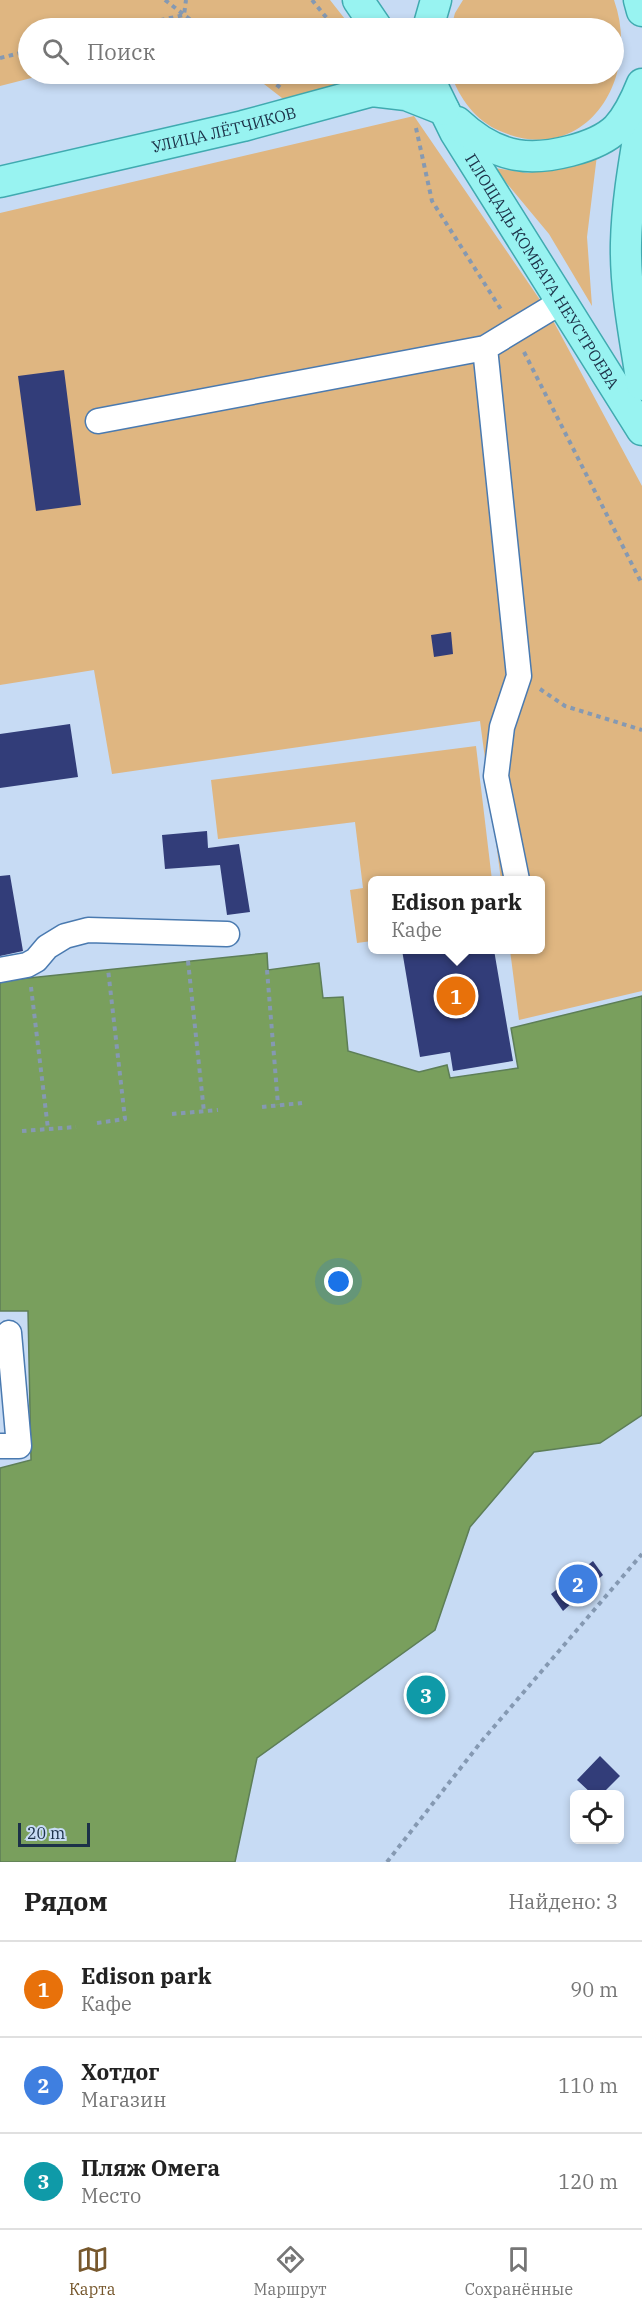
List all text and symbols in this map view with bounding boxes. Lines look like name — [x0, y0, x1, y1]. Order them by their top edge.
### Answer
search box — [18, 18, 624, 84]
icon: search — [39, 35, 72, 68]
text: Поиск — [87, 37, 155, 66]
street label: УЛИЦА ЛЁТЧИКОВ — [150, 102, 299, 157]
street label: ПЛОЩАДЬ КОМБАТА НЕУСТРОЕВА — [461, 150, 624, 392]
popup — [368, 876, 545, 954]
text: Edison park — [391, 887, 522, 916]
text: Кафе — [391, 916, 442, 943]
pin: 1 — [436, 974, 476, 1018]
your location — [324, 1267, 353, 1296]
pin: 2 — [558, 1562, 598, 1606]
pin: 3 — [406, 1672, 446, 1718]
map controls — [570, 1790, 624, 1844]
button: locate — [570, 1790, 624, 1844]
scale bar — [18, 1820, 90, 1848]
text: 20 m — [27, 1823, 65, 1843]
text: Рядом — [24, 1884, 108, 1918]
text: Найдено: 3 — [509, 1888, 618, 1915]
text: Edison park — [81, 1961, 211, 1990]
text: 1 — [38, 1976, 50, 2003]
text: 90 m — [570, 1976, 618, 2003]
text: Кафе — [81, 1990, 132, 2017]
text: Хотдог — [81, 2057, 160, 2086]
text: 2 — [38, 2072, 50, 2099]
text: 110 m — [558, 2072, 618, 2099]
text: Магазин — [81, 2086, 166, 2113]
text: Пляж Омега — [81, 2153, 220, 2182]
text: 3 — [38, 2168, 50, 2195]
text: 120 m — [558, 2168, 618, 2195]
text: Место — [81, 2182, 141, 2209]
tab: Карта — [69, 2243, 115, 2299]
tab: Маршрут — [253, 2243, 327, 2299]
tab: Сохранённые — [465, 2243, 573, 2299]

